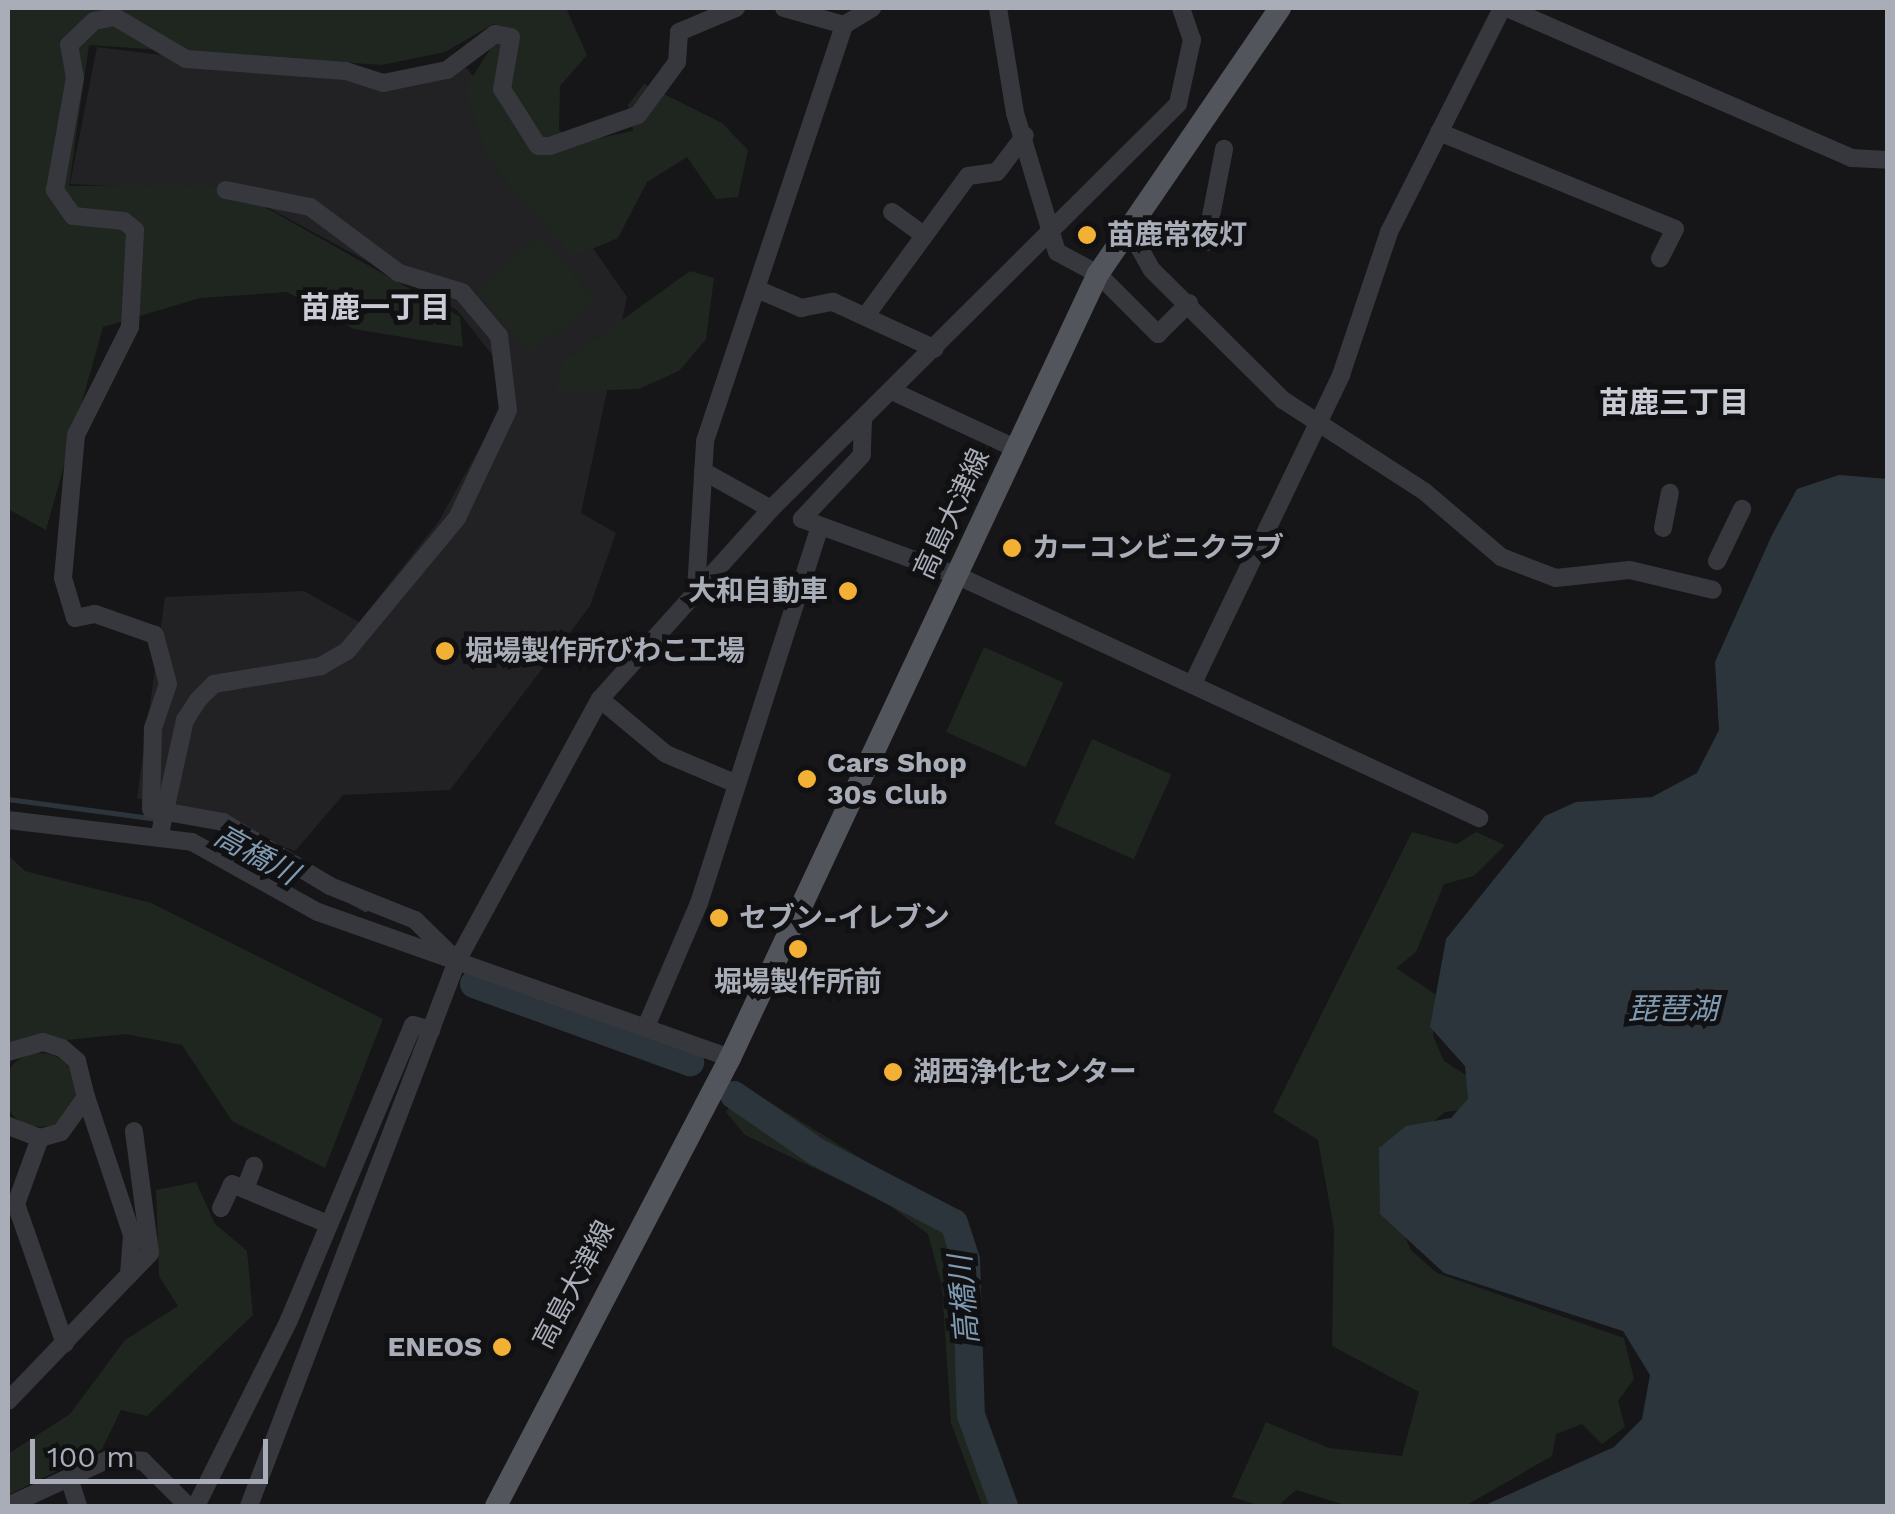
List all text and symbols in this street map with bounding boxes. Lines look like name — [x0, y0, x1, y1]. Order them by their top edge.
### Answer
place label: 苗鹿常夜灯 — [1107, 218, 1247, 252]
marker: 苗鹿常夜灯 — [1076, 224, 1098, 246]
district label: 苗鹿一丁目 — [300, 290, 450, 326]
district label: 苗鹿三丁目 — [1599, 385, 1749, 421]
street label: 高島大津線 — [907, 443, 997, 585]
place label: カーコンビニクラブ — [1032, 531, 1284, 565]
marker: カーコンビニクラブ — [1001, 537, 1023, 559]
place label: 大和自動車 — [688, 574, 828, 608]
marker: 大和自動車 — [837, 580, 859, 602]
place label: 堀場製作所びわこ工場 — [465, 634, 745, 668]
marker: 堀場製作所びわこ工場 — [434, 640, 456, 662]
place label: Cars Shop 30s Club — [827, 746, 967, 812]
marker: Cars Shop 30s Club — [796, 768, 818, 790]
water label: 高橋川 — [208, 817, 304, 893]
place label: セブン-イレブン — [739, 901, 950, 935]
marker: セブン-イレブン — [708, 907, 730, 929]
marker: 堀場製作所前 — [787, 938, 809, 960]
place label: 堀場製作所前 — [714, 965, 882, 999]
water label: 琵琶湖 — [1628, 991, 1718, 1027]
place label: 湖西浄化センター — [913, 1055, 1137, 1089]
marker: 湖西浄化センター — [882, 1061, 904, 1083]
street label: 高島大津線 — [526, 1215, 622, 1355]
water label: 高橋川 — [942, 1254, 986, 1346]
place label: ENEOS — [388, 1330, 482, 1364]
marker: ENEOS — [491, 1336, 513, 1358]
scale bar — [35, 1419, 272, 1481]
text: 100 m — [47, 1439, 135, 1474]

